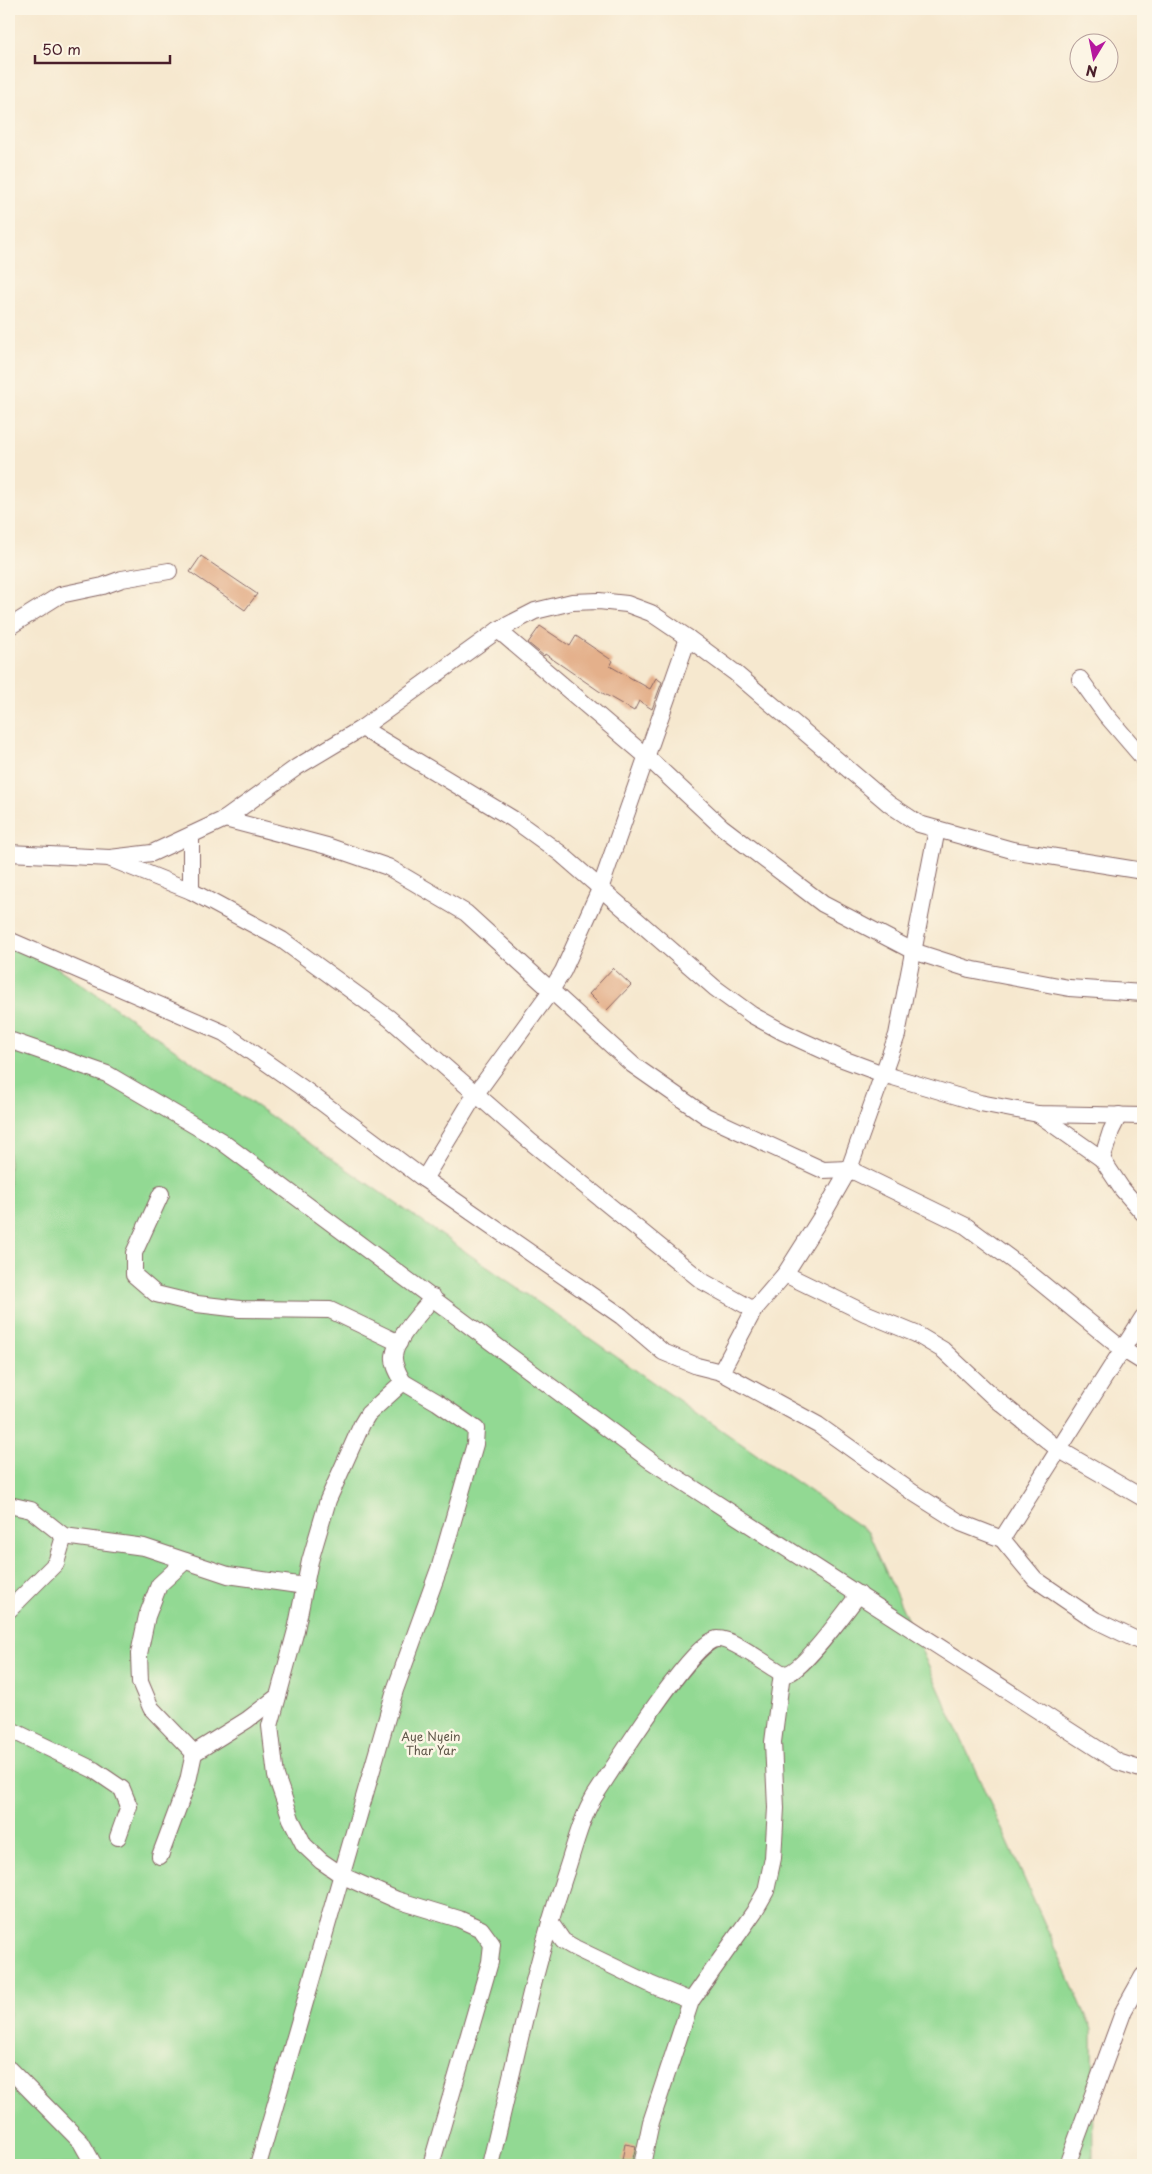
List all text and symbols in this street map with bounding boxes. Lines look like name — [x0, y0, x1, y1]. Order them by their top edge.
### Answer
scale bar — [35, 32, 170, 64]
north arrow — [1070, 32, 1120, 82]
text: 50 m — [42, 37, 81, 60]
text: N — [1084, 60, 1099, 83]
park label: Aye Nyein Thar Yar — [401, 1727, 461, 1759]

